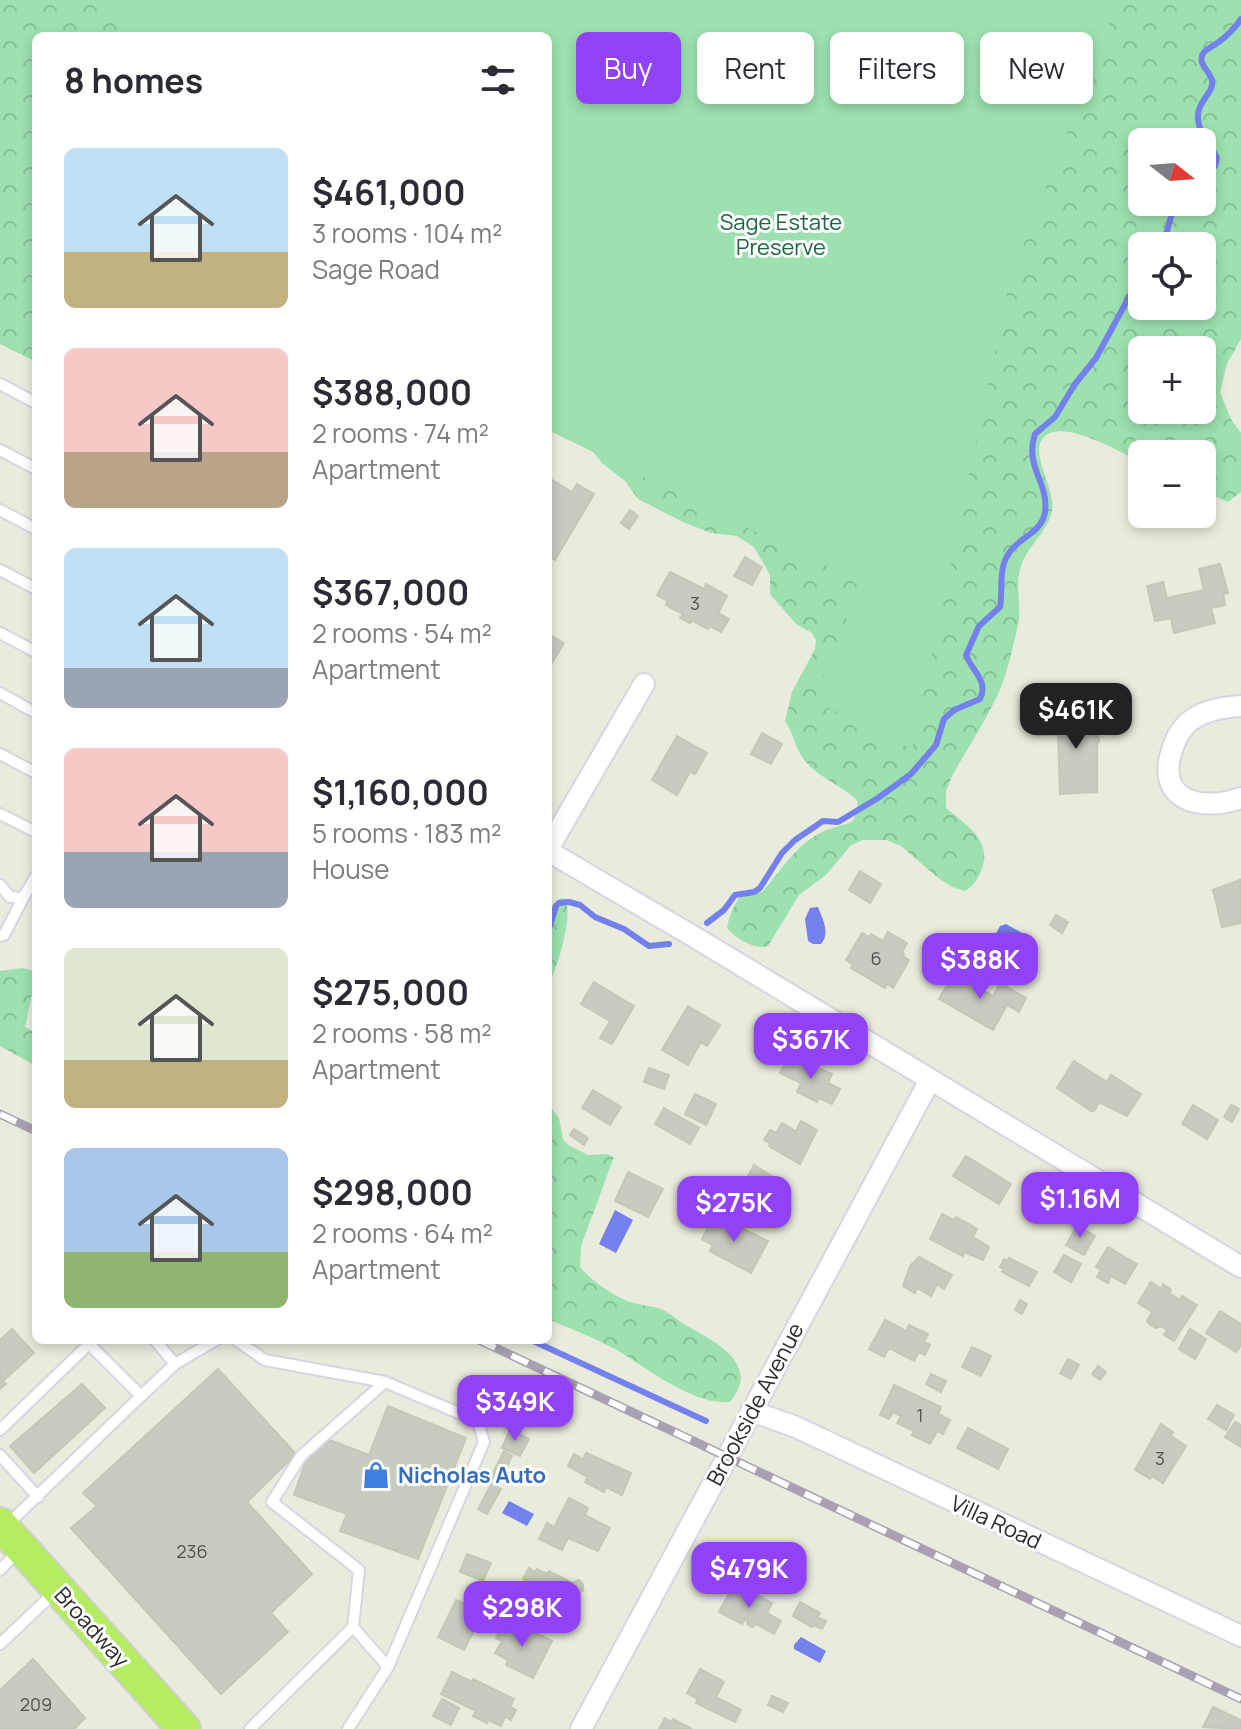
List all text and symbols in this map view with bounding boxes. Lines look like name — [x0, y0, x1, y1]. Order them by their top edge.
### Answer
chip: Buy — [576, 32, 681, 104]
chip: Rent — [697, 32, 814, 104]
chip: Filters — [830, 32, 964, 104]
chip: New — [980, 32, 1093, 104]
text: 8 homes — [64, 57, 203, 103]
icon: filters — [476, 58, 520, 102]
north arrow — [1128, 128, 1216, 216]
map controls — [1128, 128, 1216, 528]
text: $461,000 — [312, 169, 466, 215]
icon: home — [128, 180, 224, 276]
park label: Sage Estate Preserve — [720, 207, 842, 262]
text: 3 rooms · 104 m² — [312, 215, 502, 251]
button: locate — [1128, 232, 1216, 320]
text: Sage Road — [312, 251, 440, 287]
button: + — [1128, 336, 1216, 424]
text: $388,000 — [312, 369, 472, 415]
icon: home — [128, 380, 224, 476]
text: 2 rooms · 74 m² — [312, 415, 489, 451]
button: − — [1128, 440, 1216, 528]
text: Apartment — [312, 451, 441, 487]
text: $367,000 — [312, 569, 469, 615]
icon: home — [128, 580, 224, 676]
house number: 3 — [690, 591, 700, 615]
text: 2 rooms · 54 m² — [312, 615, 492, 651]
text: Apartment — [312, 651, 441, 687]
pin: $461K — [1020, 683, 1132, 751]
text: $461K — [1038, 691, 1114, 727]
text: $1,160,000 — [312, 769, 489, 815]
icon: home — [128, 780, 224, 876]
text: 5 rooms · 183 m² — [312, 815, 501, 851]
text: House — [312, 851, 389, 887]
pin: $388K — [924, 933, 1036, 1001]
text: $388K — [940, 941, 1020, 977]
house number: 6 — [870, 946, 882, 970]
text: $275,000 — [312, 969, 469, 1015]
icon: home — [128, 980, 224, 1076]
pin: $367K — [755, 1013, 867, 1081]
text: 2 rooms · 58 m² — [312, 1015, 492, 1051]
text: $367K — [772, 1021, 850, 1057]
text: Apartment — [312, 1051, 441, 1087]
text: $298,000 — [312, 1169, 473, 1215]
pin: $1.16M — [1015, 1172, 1145, 1240]
pin: $275K — [678, 1176, 790, 1244]
icon: home — [128, 1180, 224, 1276]
text: $1.16M — [1039, 1180, 1121, 1216]
text: $275K — [695, 1184, 773, 1220]
text: 2 rooms · 64 m² — [312, 1215, 493, 1251]
text: Apartment — [312, 1251, 441, 1287]
street label: Brookside Avenue — [699, 1317, 811, 1491]
pin: $349K — [459, 1375, 571, 1443]
text: $349K — [475, 1383, 555, 1419]
house number: 1 — [916, 1403, 924, 1427]
house number: 3 — [1155, 1446, 1165, 1470]
shop icon: Nicholas Auto — [361, 1460, 391, 1490]
place label: Nicholas Auto — [398, 1460, 546, 1490]
street label: Villa Road — [946, 1488, 1046, 1556]
house number: 236 — [176, 1539, 208, 1563]
pin: $479K — [693, 1542, 805, 1610]
text: $479K — [709, 1550, 789, 1586]
street label: Broadway — [48, 1580, 136, 1674]
pin: $298K — [466, 1581, 578, 1649]
text: $298K — [482, 1589, 562, 1625]
house number: 209 — [20, 1692, 52, 1716]

